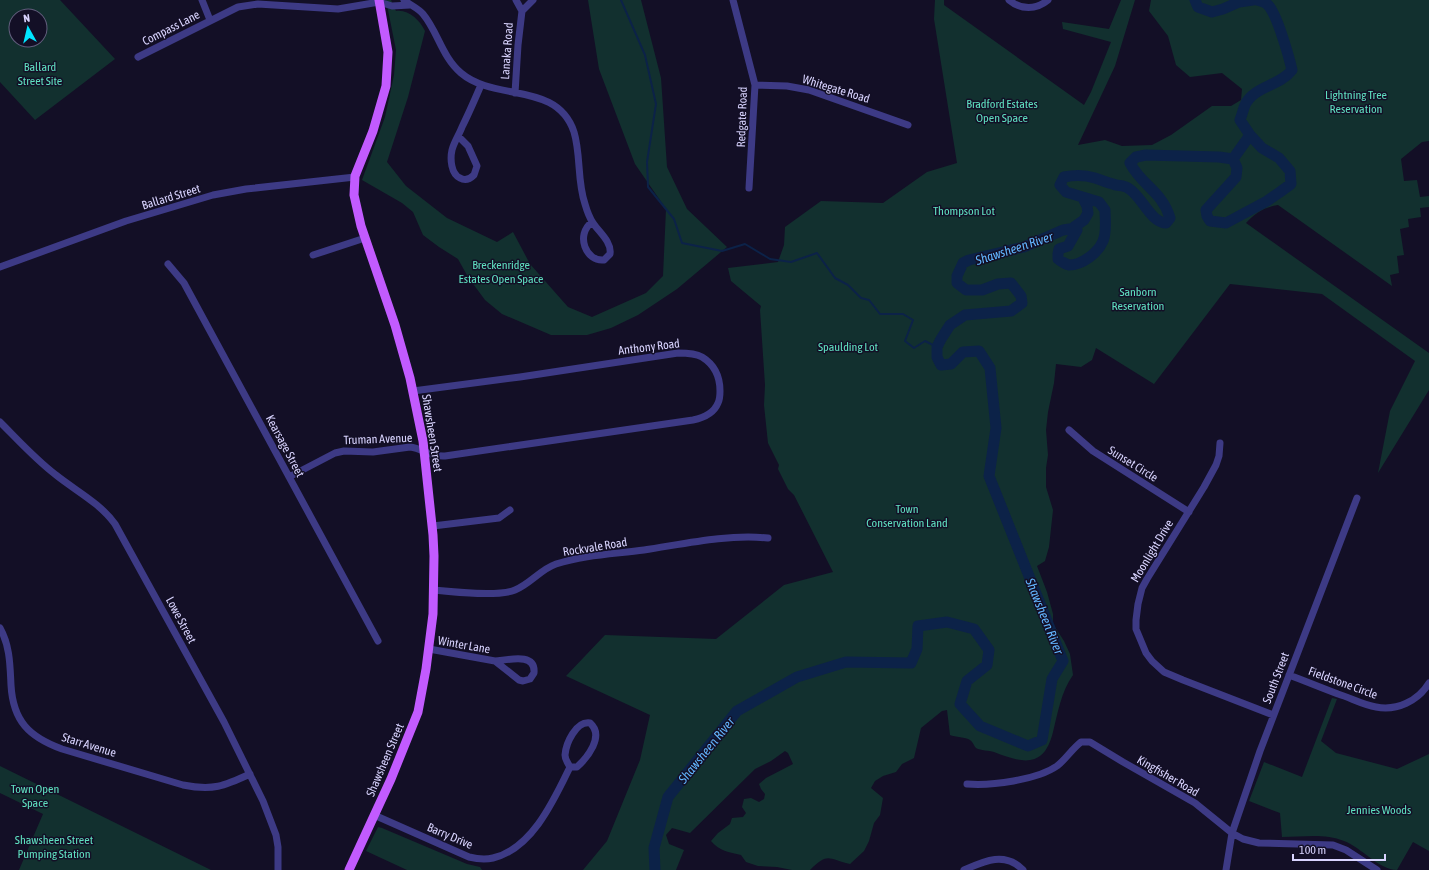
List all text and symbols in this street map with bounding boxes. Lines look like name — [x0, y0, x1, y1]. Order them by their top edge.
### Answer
north arrow — [8, 8, 48, 48]
street label: Compass Lane — [140, 8, 202, 48]
text: N — [23, 12, 31, 24]
street label: Lanaka Road — [498, 22, 516, 80]
park label: Ballard Street Site — [18, 60, 62, 88]
street label: Whitegate Road — [801, 72, 871, 106]
street label: Redgate Road — [734, 86, 750, 148]
park label: Lightning Tree Reservation — [1325, 88, 1387, 116]
park label: Bradford Estates Open Space — [966, 97, 1038, 125]
street label: Ballard Street — [140, 181, 202, 213]
park label: Thompson Lot — [933, 204, 995, 218]
water label: Shawsheen River — [973, 229, 1056, 268]
park label: Breckenridge Estates Open Space — [459, 258, 543, 286]
park label: Sanborn Reservation — [1112, 285, 1164, 313]
street label: Anthony Road — [617, 336, 681, 358]
park label: Spaulding Lot — [818, 340, 879, 354]
street label: Shawsheen Street — [419, 393, 445, 473]
street label: Kearsage Street — [263, 413, 307, 480]
street label: Truman Avenue — [343, 431, 413, 447]
street label: Sunset Circle — [1106, 443, 1160, 485]
park label: Town Conservation Land — [866, 502, 948, 530]
street label: Moonlight Drive — [1128, 517, 1176, 585]
street label: Rockvale Road — [562, 535, 628, 559]
water label: Shawsheen River — [1022, 575, 1067, 657]
street label: Lowe Street — [163, 594, 199, 646]
street label: Winter Lane — [437, 634, 491, 656]
street label: South Street — [1260, 650, 1292, 706]
street label: Fieldstone Circle — [1307, 664, 1379, 702]
water label: Shawsheen River — [675, 713, 738, 787]
street label: Shawsheen Street — [363, 721, 407, 799]
street label: Starr Avenue — [60, 730, 118, 760]
street label: Kingfisher Road — [1134, 753, 1202, 799]
park label: Town Open Space — [11, 782, 59, 810]
park label: Jennies Woods — [1347, 803, 1411, 817]
street label: Barry Drive — [425, 820, 475, 852]
park label: Shawsheen Street Pumping Station — [15, 833, 94, 861]
scale bar — [1293, 836, 1385, 862]
text: 100 m — [1299, 843, 1326, 857]

